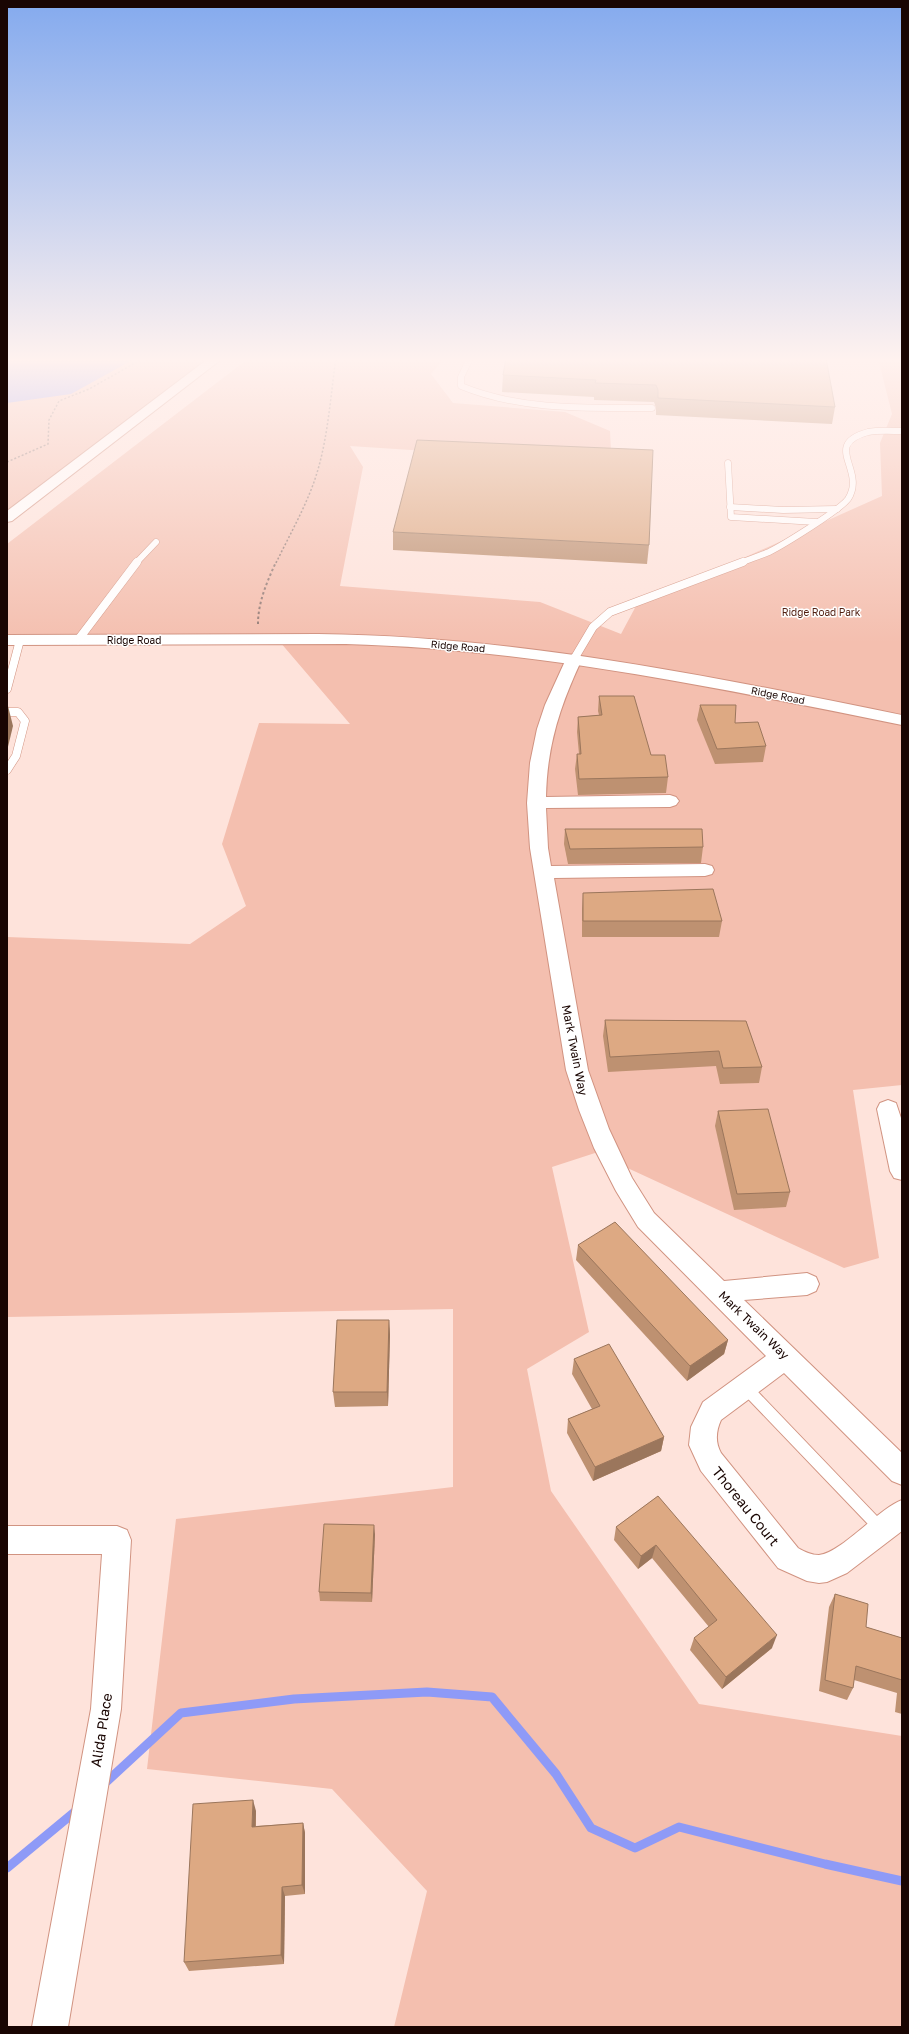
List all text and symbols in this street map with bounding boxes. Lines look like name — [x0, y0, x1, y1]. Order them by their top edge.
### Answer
park label: Ridge Road Park — [782, 606, 861, 618]
street label: Ridge Road — [107, 634, 161, 646]
street label: Ridge Road — [430, 638, 486, 654]
street label: Ridge Road — [750, 684, 806, 706]
street label: Mark Twain Way — [559, 1003, 591, 1097]
street label: Mark Twain Way — [716, 1288, 793, 1363]
street label: Thoreau Court — [709, 1463, 783, 1549]
street label: Alida Place — [87, 1692, 115, 1768]

